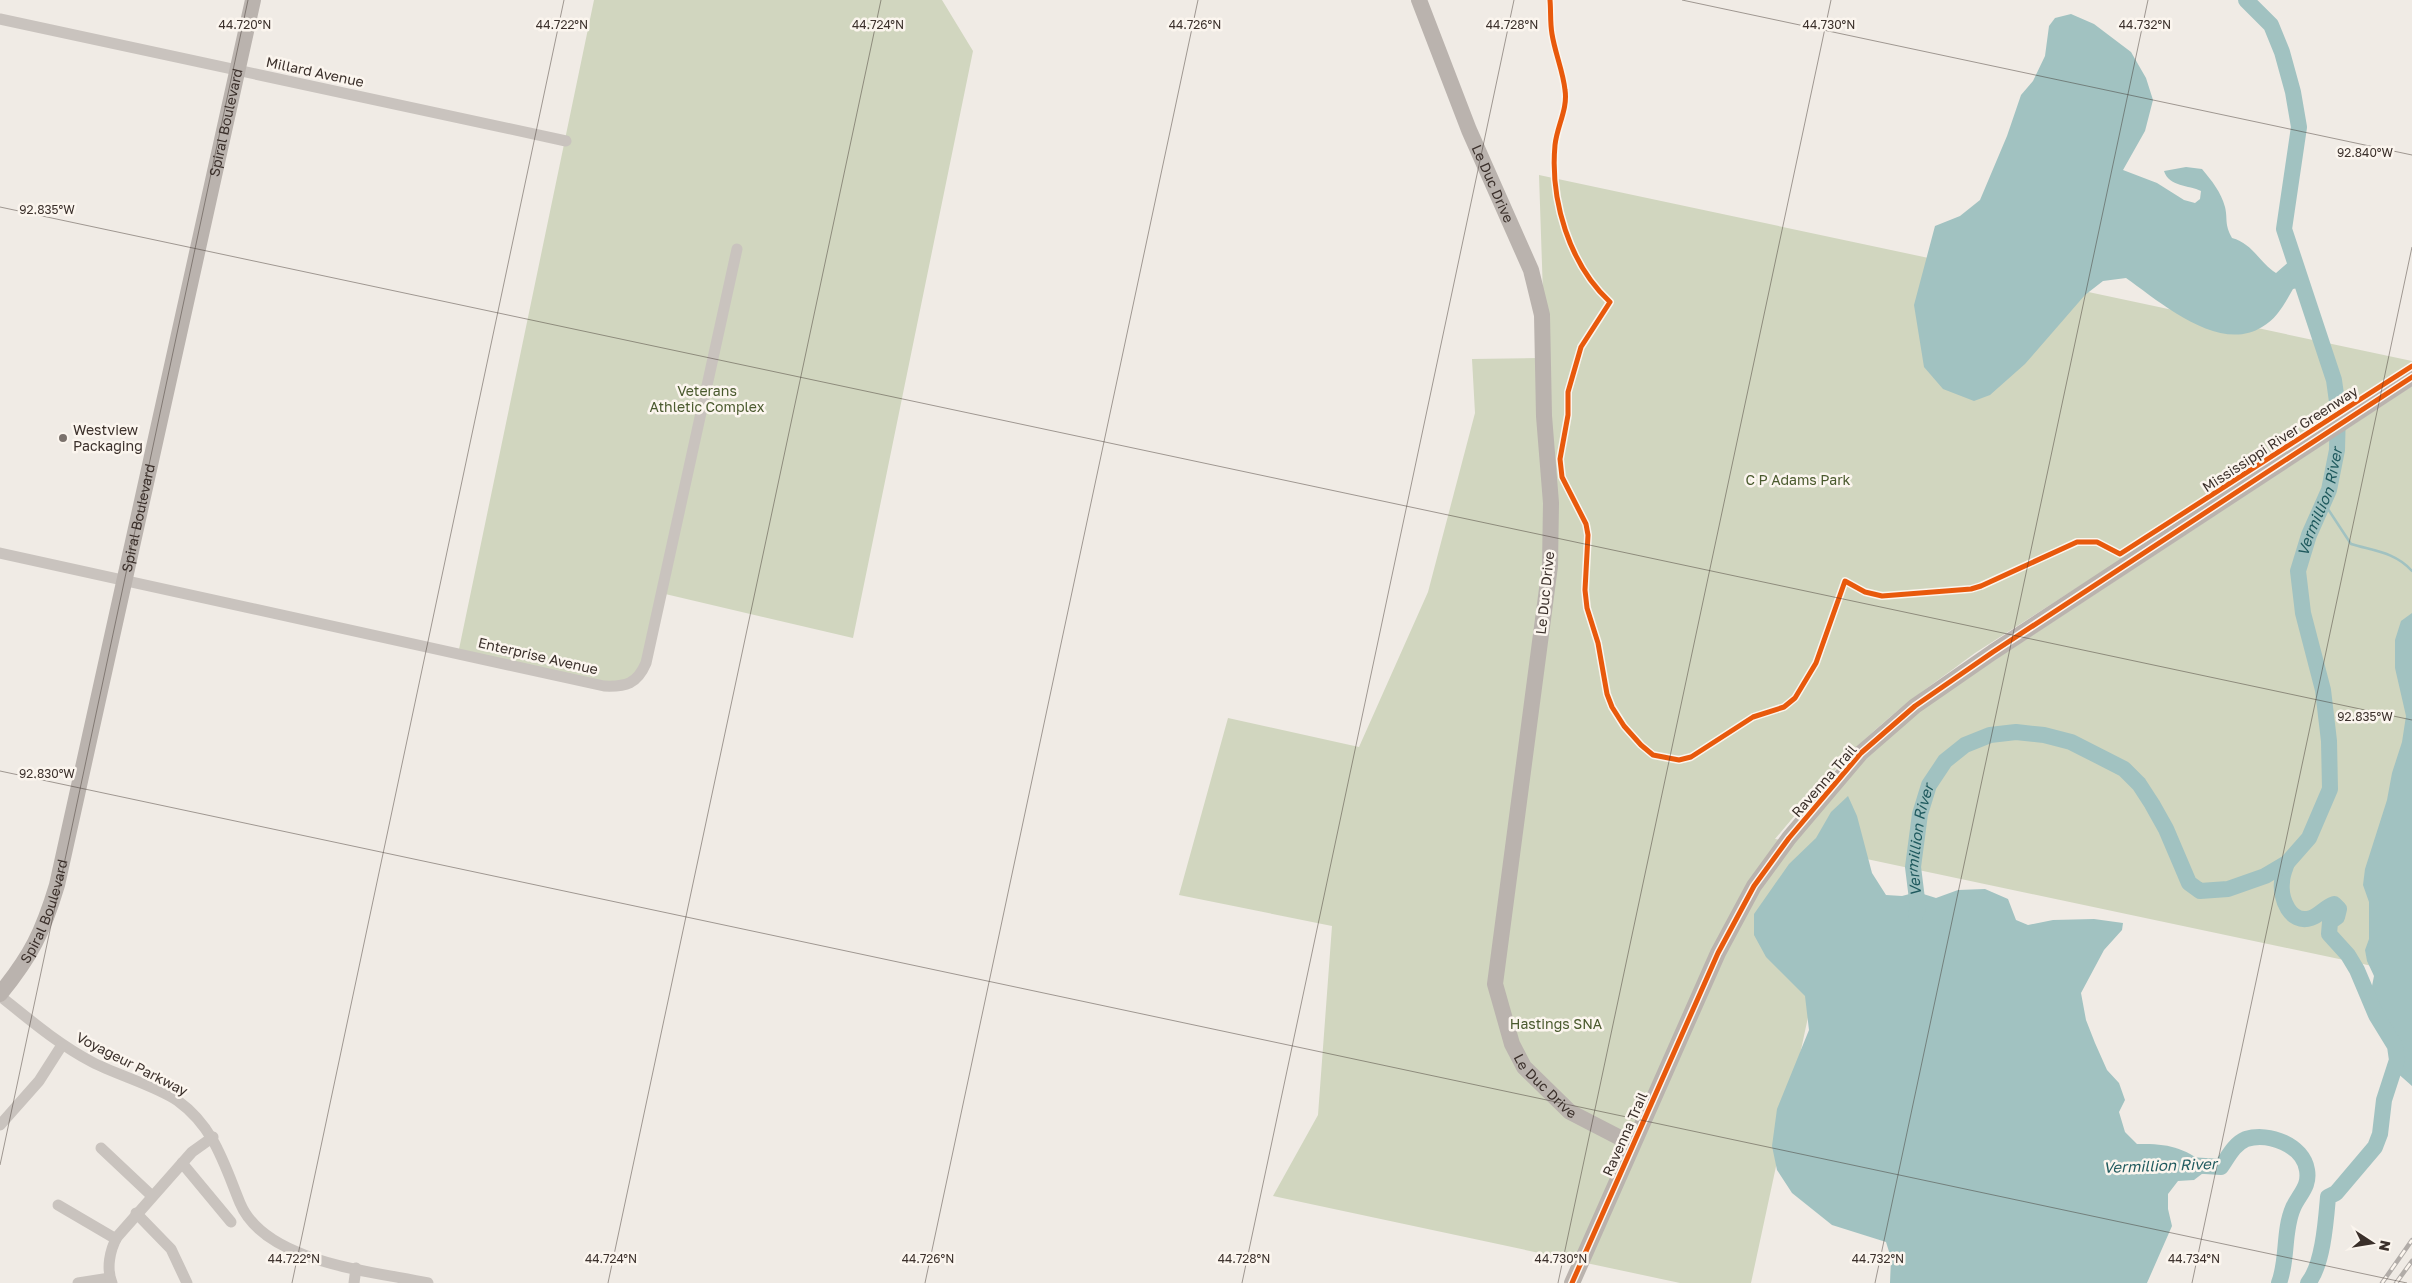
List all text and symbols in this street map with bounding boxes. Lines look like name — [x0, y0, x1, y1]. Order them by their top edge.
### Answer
text: 44.720°N — [219, 17, 271, 32]
text: 44.722°N — [536, 17, 588, 32]
text: 44.724°N — [852, 17, 904, 32]
text: 44.726°N — [1169, 17, 1221, 32]
text: 44.728°N — [1486, 17, 1538, 32]
text: 44.730°N — [1803, 17, 1855, 32]
text: 44.732°N — [2119, 17, 2171, 32]
street label: Millard Avenue — [265, 53, 366, 90]
street label: Spiral Boulevard — [205, 67, 246, 178]
street label: Le Duc Drive — [1469, 142, 1518, 225]
text: 92.840°W — [2337, 145, 2394, 160]
text: 92.835°W — [19, 202, 75, 217]
park label: Veterans Athletic Complex — [650, 382, 765, 415]
street label: Mississippi River Greenway — [2199, 382, 2361, 495]
place label: Westview Packaging — [73, 421, 143, 454]
marker: Westview Packaging — [57, 432, 69, 444]
water label: Vermillion River — [2293, 444, 2346, 558]
street label: Spiral Boulevard — [118, 462, 158, 574]
park label: C P Adams Park — [1745, 471, 1851, 488]
street label: Le Duc Drive — [1532, 551, 1557, 635]
street label: Enterprise Avenue — [477, 633, 600, 678]
text: 92.835°W — [2337, 709, 2393, 724]
street label: Ravenna Trail — [1788, 741, 1860, 820]
text: 92.830°W — [19, 766, 75, 781]
water label: Vermillion River — [1902, 780, 1937, 897]
street label: Spiral Boulevard — [16, 858, 70, 966]
park label: Hastings SNA — [1510, 1015, 1603, 1032]
street label: Voyageur Parkway — [74, 1028, 191, 1099]
street label: Le Duc Drive — [1511, 1051, 1579, 1122]
street label: Ravenna Trail — [1598, 1089, 1651, 1178]
water label: Vermillion River — [2103, 1154, 2219, 1176]
north arrow — [2347, 1218, 2397, 1268]
text: N — [2376, 1239, 2395, 1253]
text: 44.722°N — [268, 1251, 320, 1266]
text: 44.724°N — [585, 1251, 637, 1266]
text: 44.726°N — [902, 1251, 954, 1266]
text: 44.728°N — [1218, 1251, 1270, 1266]
text: 44.730°N — [1535, 1251, 1587, 1266]
text: 44.732°N — [1852, 1251, 1904, 1266]
text: 44.734°N — [2168, 1251, 2220, 1266]

